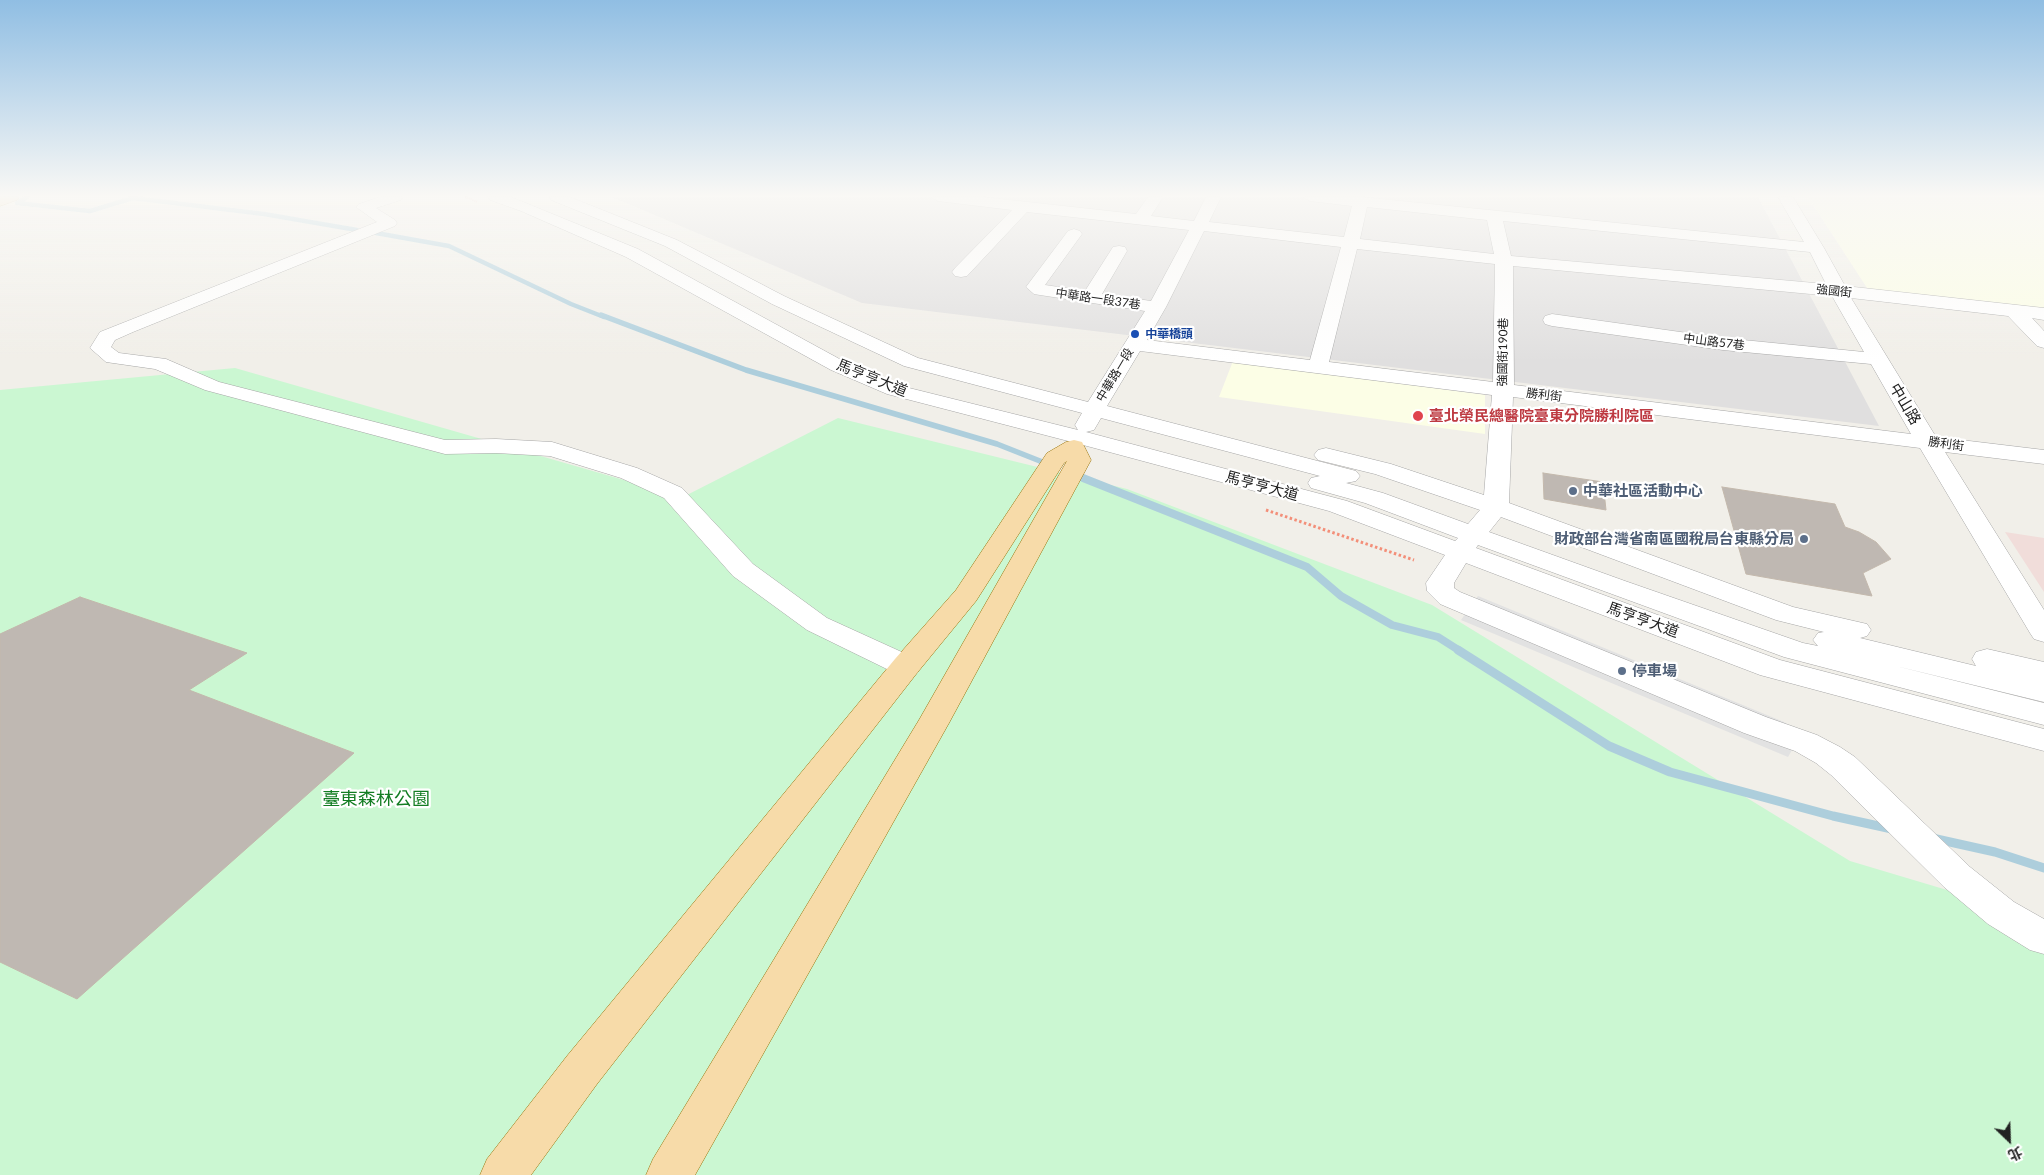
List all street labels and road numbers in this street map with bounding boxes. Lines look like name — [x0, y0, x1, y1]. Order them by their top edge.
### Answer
street label: 強國街 — [1815, 282, 1853, 300]
street label: 中華路一段37巷 — [1054, 286, 1142, 312]
street label: 強國街190巷 — [1495, 317, 1511, 387]
street label: 中山路57巷 — [1682, 331, 1746, 353]
street label: 中華路一段 — [1093, 346, 1137, 404]
street label: 馬亨亨大道 — [834, 356, 910, 400]
street label: 中山路 — [1886, 380, 1924, 428]
street label: 勝利街 — [1525, 386, 1563, 404]
street label: 勝利街 — [1927, 434, 1965, 454]
street label: 馬亨亨大道 — [1223, 468, 1301, 504]
street label: 馬亨亨大道 — [1605, 599, 1681, 641]

